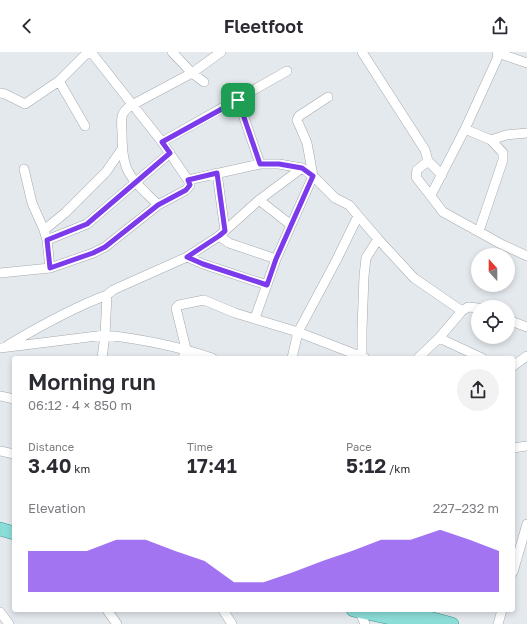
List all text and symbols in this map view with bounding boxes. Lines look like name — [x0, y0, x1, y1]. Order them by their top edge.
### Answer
icon: back — [16, 15, 38, 37]
text: Fleetfoot — [224, 15, 303, 37]
icon: share — [489, 15, 511, 37]
pin — [221, 83, 255, 117]
icon: arrive — [227, 89, 249, 111]
north arrow — [471, 248, 515, 292]
map controls — [471, 248, 515, 344]
button: locate — [471, 300, 515, 344]
text: Morning run — [28, 368, 156, 395]
button: share — [457, 369, 499, 411]
text: 06:12 · 4 × 850 m — [28, 397, 132, 413]
text: Distance — [28, 440, 74, 453]
text: Time — [187, 440, 213, 453]
text: Pace — [346, 440, 372, 453]
text: 3.40 — [28, 453, 72, 477]
text: 17:41 — [187, 453, 237, 477]
text: 5:12 — [346, 453, 386, 477]
text: km — [72, 462, 90, 475]
text: /km — [386, 462, 410, 475]
text: Elevation — [28, 500, 86, 516]
text: 227–232 m — [433, 500, 499, 516]

